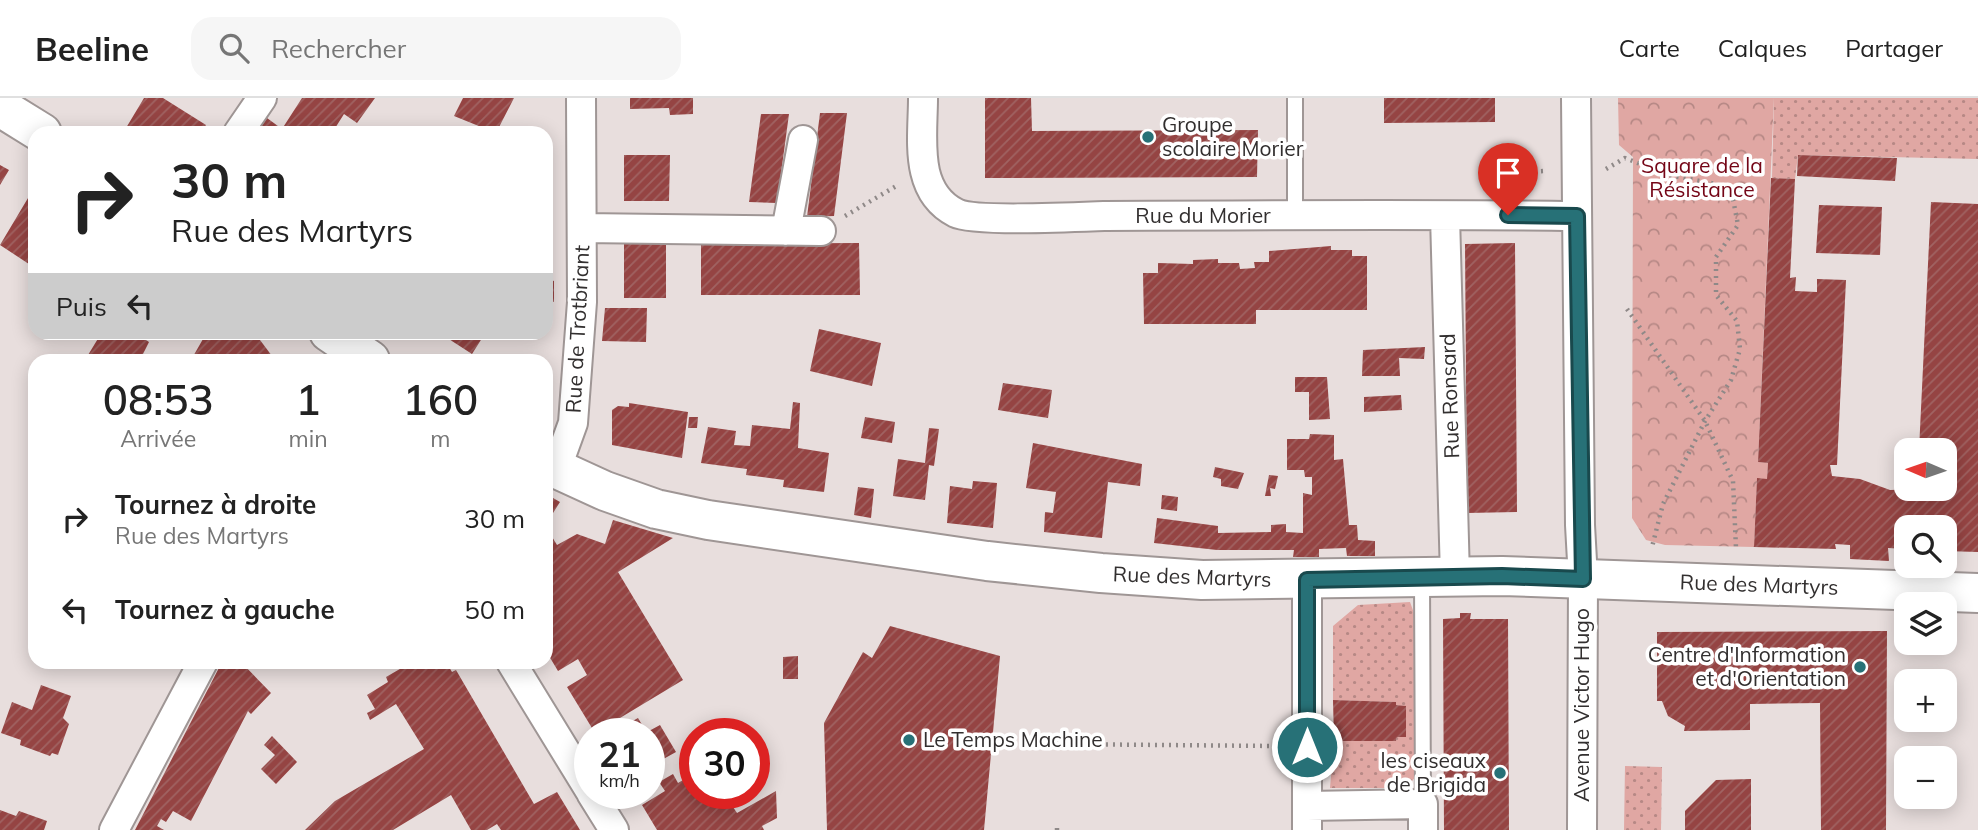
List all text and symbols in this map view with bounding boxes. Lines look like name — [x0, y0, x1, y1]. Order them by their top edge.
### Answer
search box — [191, 17, 681, 80]
text: Beeline — [35, 28, 149, 69]
icon: search — [215, 29, 253, 67]
text: Rechercher — [271, 32, 406, 65]
text: Carte — [1619, 33, 1680, 63]
text: Calques — [1718, 33, 1807, 63]
text: Partager — [1845, 33, 1943, 63]
place label: Groupe scolaire Morier — [1162, 111, 1304, 161]
marker: Groupe scolaire Morier — [1140, 129, 1156, 145]
pin — [1478, 143, 1538, 215]
text: 30 m — [171, 149, 287, 210]
park label: Square de la Résistance — [1641, 152, 1763, 202]
icon: right — [56, 154, 147, 245]
icon: arrive — [1489, 154, 1527, 192]
street label: Rue du Morier — [1135, 202, 1271, 228]
text: Rue des Martyrs — [171, 210, 413, 250]
street label: Rue de Trotbriant — [560, 244, 594, 414]
icon: left — [121, 287, 159, 325]
text: Puis — [56, 290, 107, 323]
street label: Rue Ronsard — [1434, 333, 1464, 459]
text: 08:53 — [103, 373, 214, 426]
text: 1 — [295, 373, 321, 426]
text: 160 — [403, 373, 478, 426]
text: Arrivée — [120, 424, 196, 453]
text: min — [288, 424, 328, 453]
text: m — [430, 424, 450, 453]
north arrow — [1894, 438, 1956, 500]
map controls — [1894, 438, 1957, 809]
text: Tournez à droite — [115, 488, 316, 521]
icon: right — [56, 500, 94, 538]
text: 30 m — [464, 502, 525, 535]
button: search — [1894, 515, 1957, 578]
text: Rue des Martyrs — [115, 521, 289, 550]
street label: Rue des Martyrs — [1112, 560, 1272, 592]
street label: Rue des Martyrs — [1679, 568, 1839, 600]
icon: left — [56, 591, 94, 629]
button: layers — [1894, 592, 1957, 655]
text: Tournez à gauche — [115, 593, 335, 626]
text: 50 m — [464, 593, 525, 626]
street label: Avenue Victor Hugo — [1568, 608, 1594, 802]
place label: Centre d'Information et d'Orientation — [1648, 641, 1846, 691]
marker: Centre d'Information et d'Orientation — [1852, 659, 1868, 675]
button: + — [1894, 669, 1957, 732]
position arrow — [1270, 710, 1344, 784]
speed limit sign: 30 — [679, 718, 770, 809]
place label: Le Temps Machine — [923, 726, 1103, 752]
text: 21 — [598, 732, 641, 776]
marker: Le Temps Machine — [901, 732, 917, 748]
button: − — [1894, 746, 1957, 809]
place label: les ciseaux de Brigida — [1380, 747, 1486, 797]
marker: les ciseaux de Brigida — [1492, 765, 1508, 781]
text: km/h — [599, 769, 640, 792]

